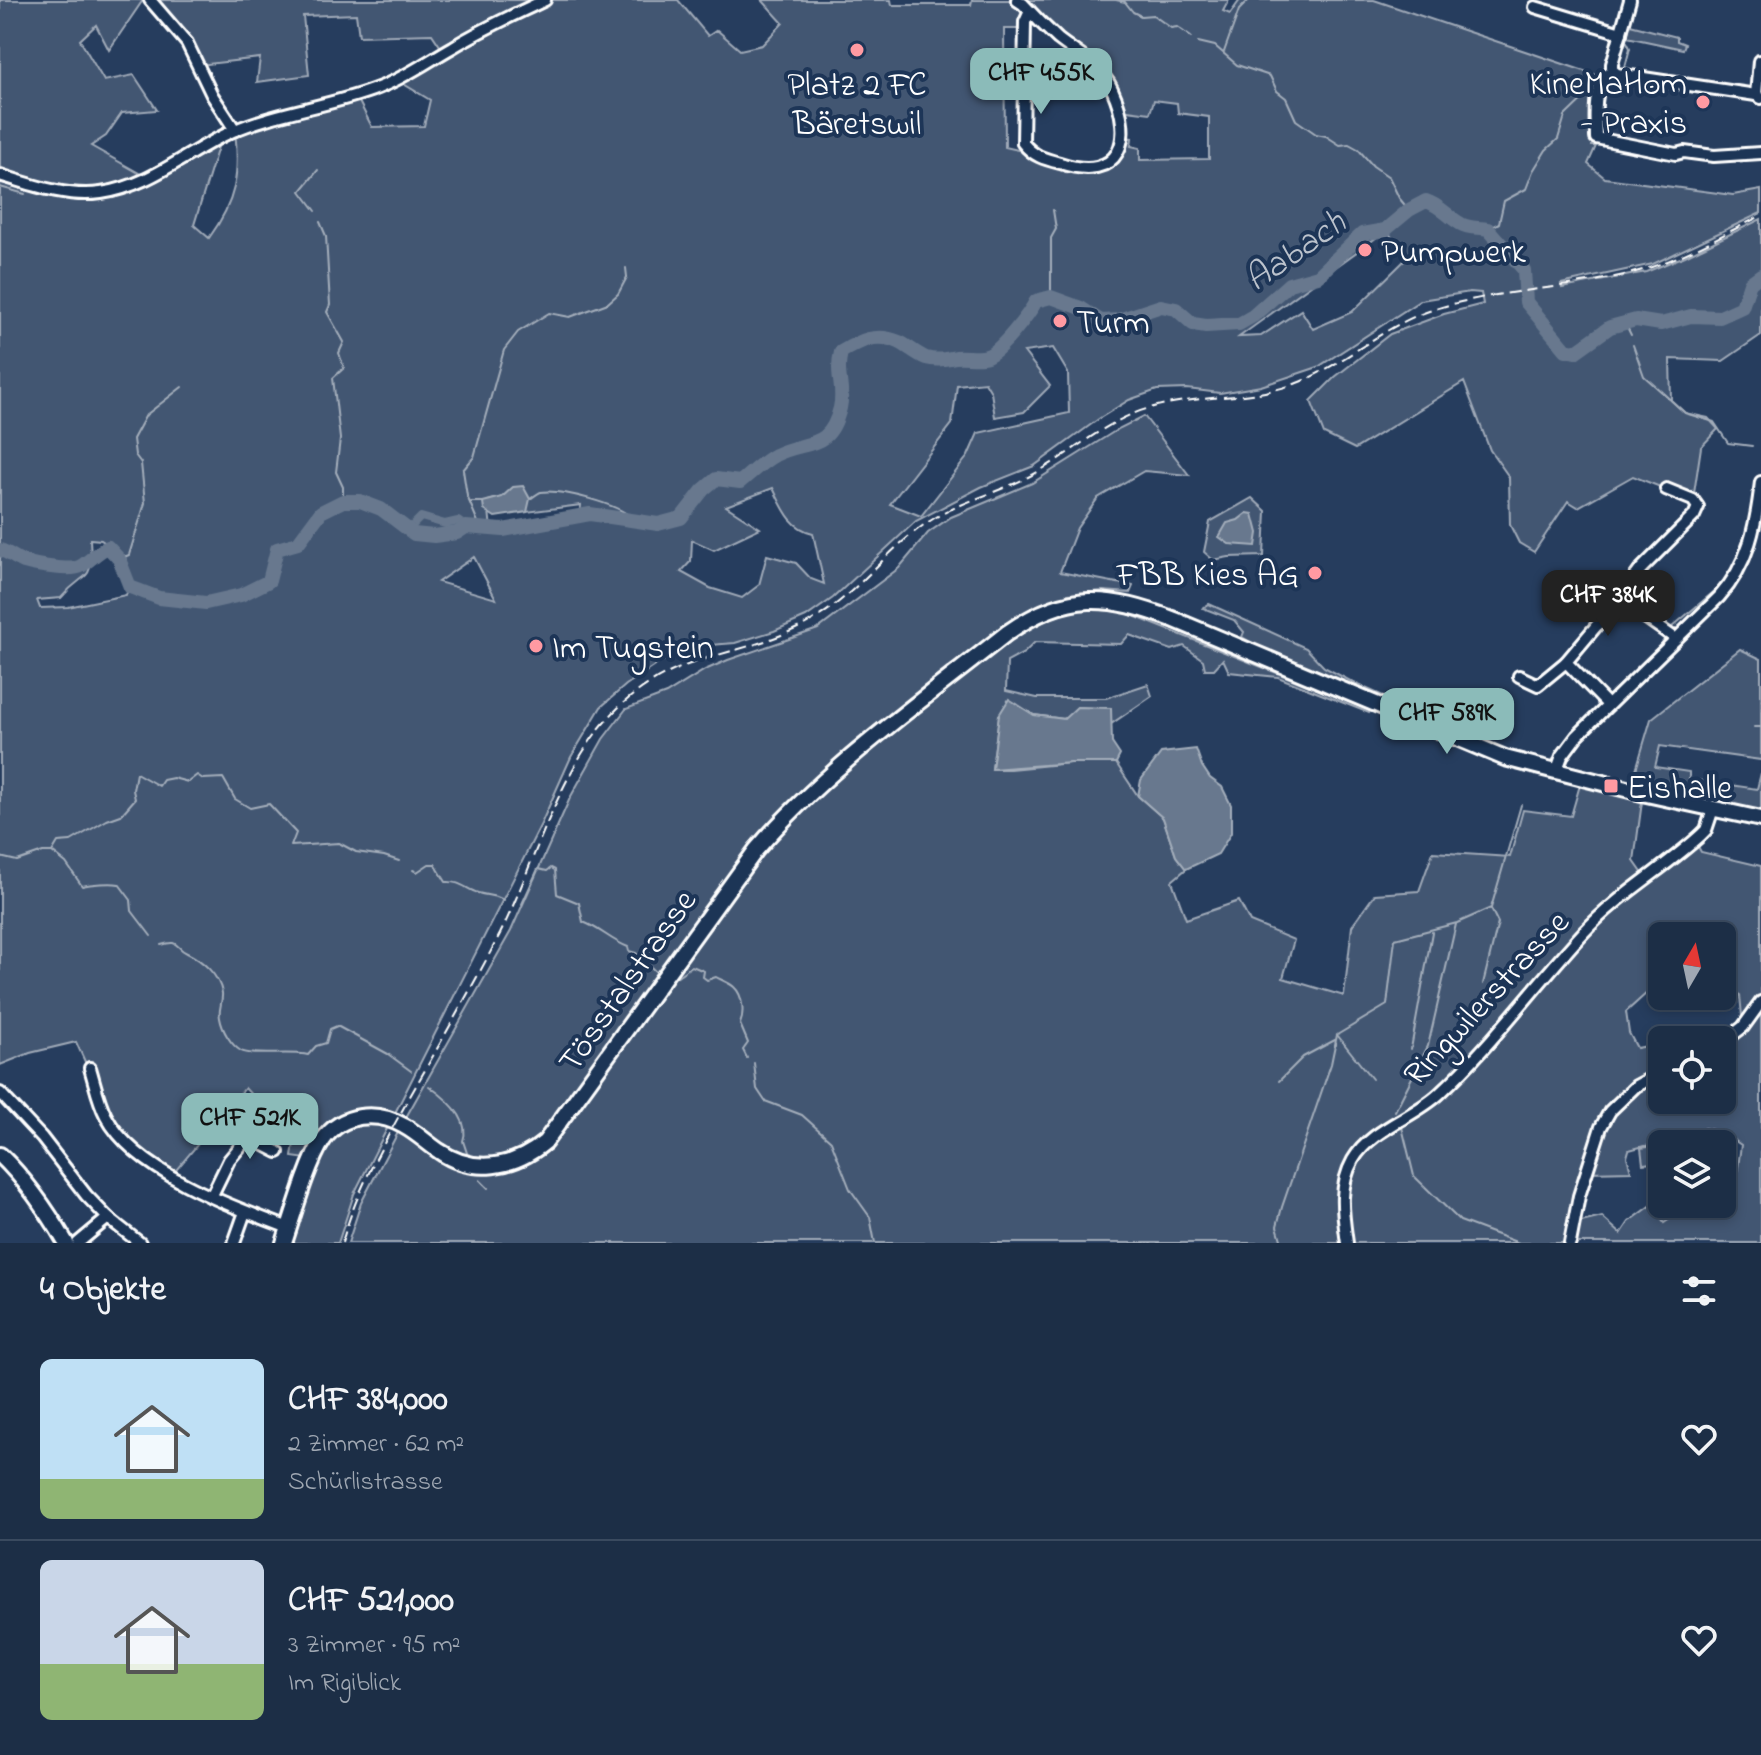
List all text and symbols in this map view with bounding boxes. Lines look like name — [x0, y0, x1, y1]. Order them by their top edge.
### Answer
marker: Platz 2 FC Bäretswil — [848, 41, 866, 59]
pin: CHF 455K — [958, 48, 1124, 116]
text: CHF 455K — [988, 55, 1094, 93]
place label: KineMaHom - Praxis — [1530, 61, 1687, 150]
place label: Platz 2 FC Bäretswil — [787, 62, 927, 151]
marker: KineMaHom - Praxis — [1694, 93, 1712, 111]
water label: Aabach — [1235, 198, 1359, 307]
place label: Pumpwerk — [1381, 229, 1526, 279]
marker: Pumpwerk — [1356, 241, 1374, 259]
place label: Turm — [1076, 300, 1150, 350]
marker: Turm — [1051, 312, 1069, 330]
place label: FBB Kies AG — [1116, 552, 1299, 602]
marker: FBB Kies AG — [1306, 564, 1324, 582]
pin: CHF 384K — [1525, 570, 1691, 638]
text: CHF 384K — [1560, 577, 1656, 615]
place label: Im Tugstein — [552, 625, 714, 675]
marker: Im Tugstein — [527, 637, 545, 655]
pin: CHF 589K — [1364, 688, 1530, 756]
text: CHF 589K — [1398, 695, 1496, 733]
place label: Eishalle — [1627, 765, 1733, 815]
marker: Eishalle — [1602, 777, 1620, 795]
street label: Tösstalstrasse — [548, 880, 711, 1084]
street label: Ringwilerstrasse — [1393, 900, 1583, 1099]
north arrow — [1648, 922, 1736, 1010]
map controls — [1648, 922, 1736, 1218]
button: locate — [1648, 1026, 1736, 1114]
pin: CHF 521K — [167, 1093, 333, 1161]
text: CHF 521K — [199, 1100, 301, 1138]
button: layers — [1648, 1130, 1736, 1218]
text: 4 Objekte — [40, 1266, 166, 1316]
icon: filters — [1677, 1269, 1721, 1313]
text: CHF 384,000 — [288, 1376, 448, 1426]
icon: home — [104, 1391, 200, 1487]
icon: heart — [1677, 1417, 1721, 1461]
text: 2 Zimmer · 62 m² — [288, 1426, 464, 1464]
text: Schürlistrasse — [288, 1464, 443, 1502]
text: CHF 521,000 — [288, 1577, 454, 1627]
icon: home — [104, 1592, 200, 1688]
icon: heart — [1677, 1618, 1721, 1662]
text: 3 Zimmer · 95 m² — [288, 1627, 460, 1665]
text: Im Rigiblick — [288, 1665, 401, 1703]

